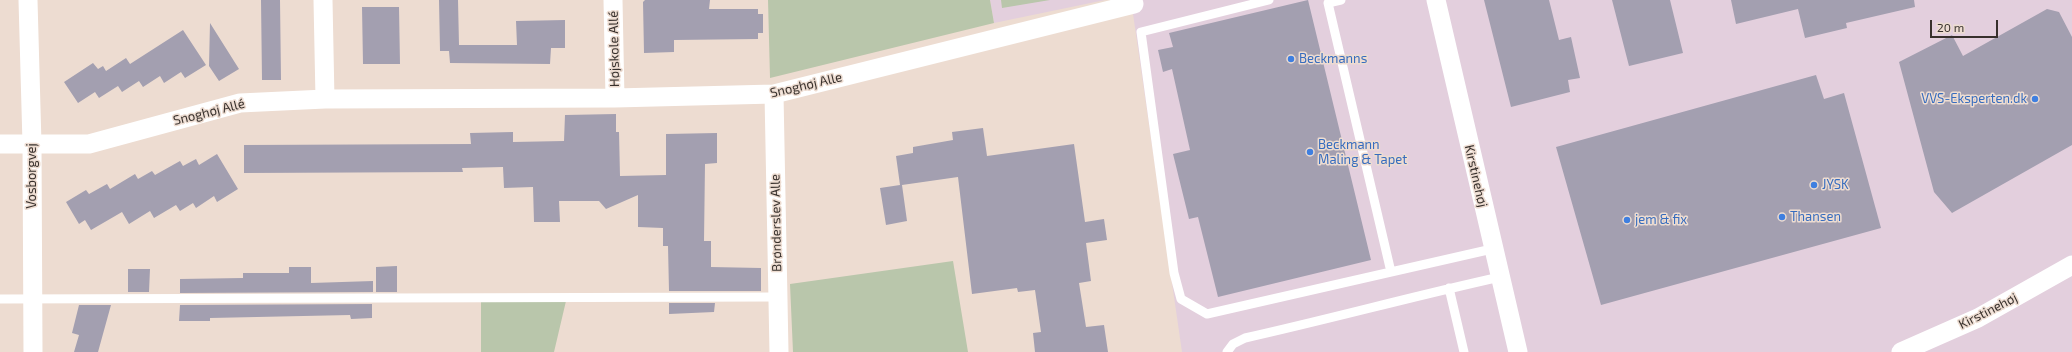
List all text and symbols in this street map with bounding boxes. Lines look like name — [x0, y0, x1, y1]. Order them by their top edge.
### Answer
street label: Højskole Allé — [606, 11, 622, 87]
scale bar — [1932, 12, 2000, 38]
text: 20 m — [1937, 20, 1964, 34]
place label: Beckmanns — [1299, 51, 1367, 67]
marker: Beckmanns — [1286, 54, 1296, 64]
street label: Snoghøj Alle — [769, 69, 843, 101]
place label: VVS-Eksperten.dk — [1921, 91, 2027, 107]
marker: VVS-Eksperten.dk — [2030, 94, 2040, 104]
street label: Snoghøj Allé — [172, 96, 246, 128]
place label: Beckmann Maling & Tapet — [1318, 137, 1407, 168]
street label: Vosborgvej — [24, 143, 40, 209]
street label: Kirstinehøj — [1461, 143, 1491, 209]
marker: Beckmann Maling & Tapet — [1305, 147, 1315, 157]
street label: Brønderslev Alle — [767, 174, 785, 272]
place label: JYSK — [1822, 177, 1849, 193]
marker: JYSK — [1809, 180, 1819, 190]
place label: Thansen — [1790, 209, 1841, 225]
place label: jem & fix — [1635, 212, 1687, 228]
marker: Thansen — [1777, 212, 1787, 222]
marker: jem & fix — [1622, 215, 1632, 225]
street label: Kirstinehøj — [1956, 290, 2020, 332]

